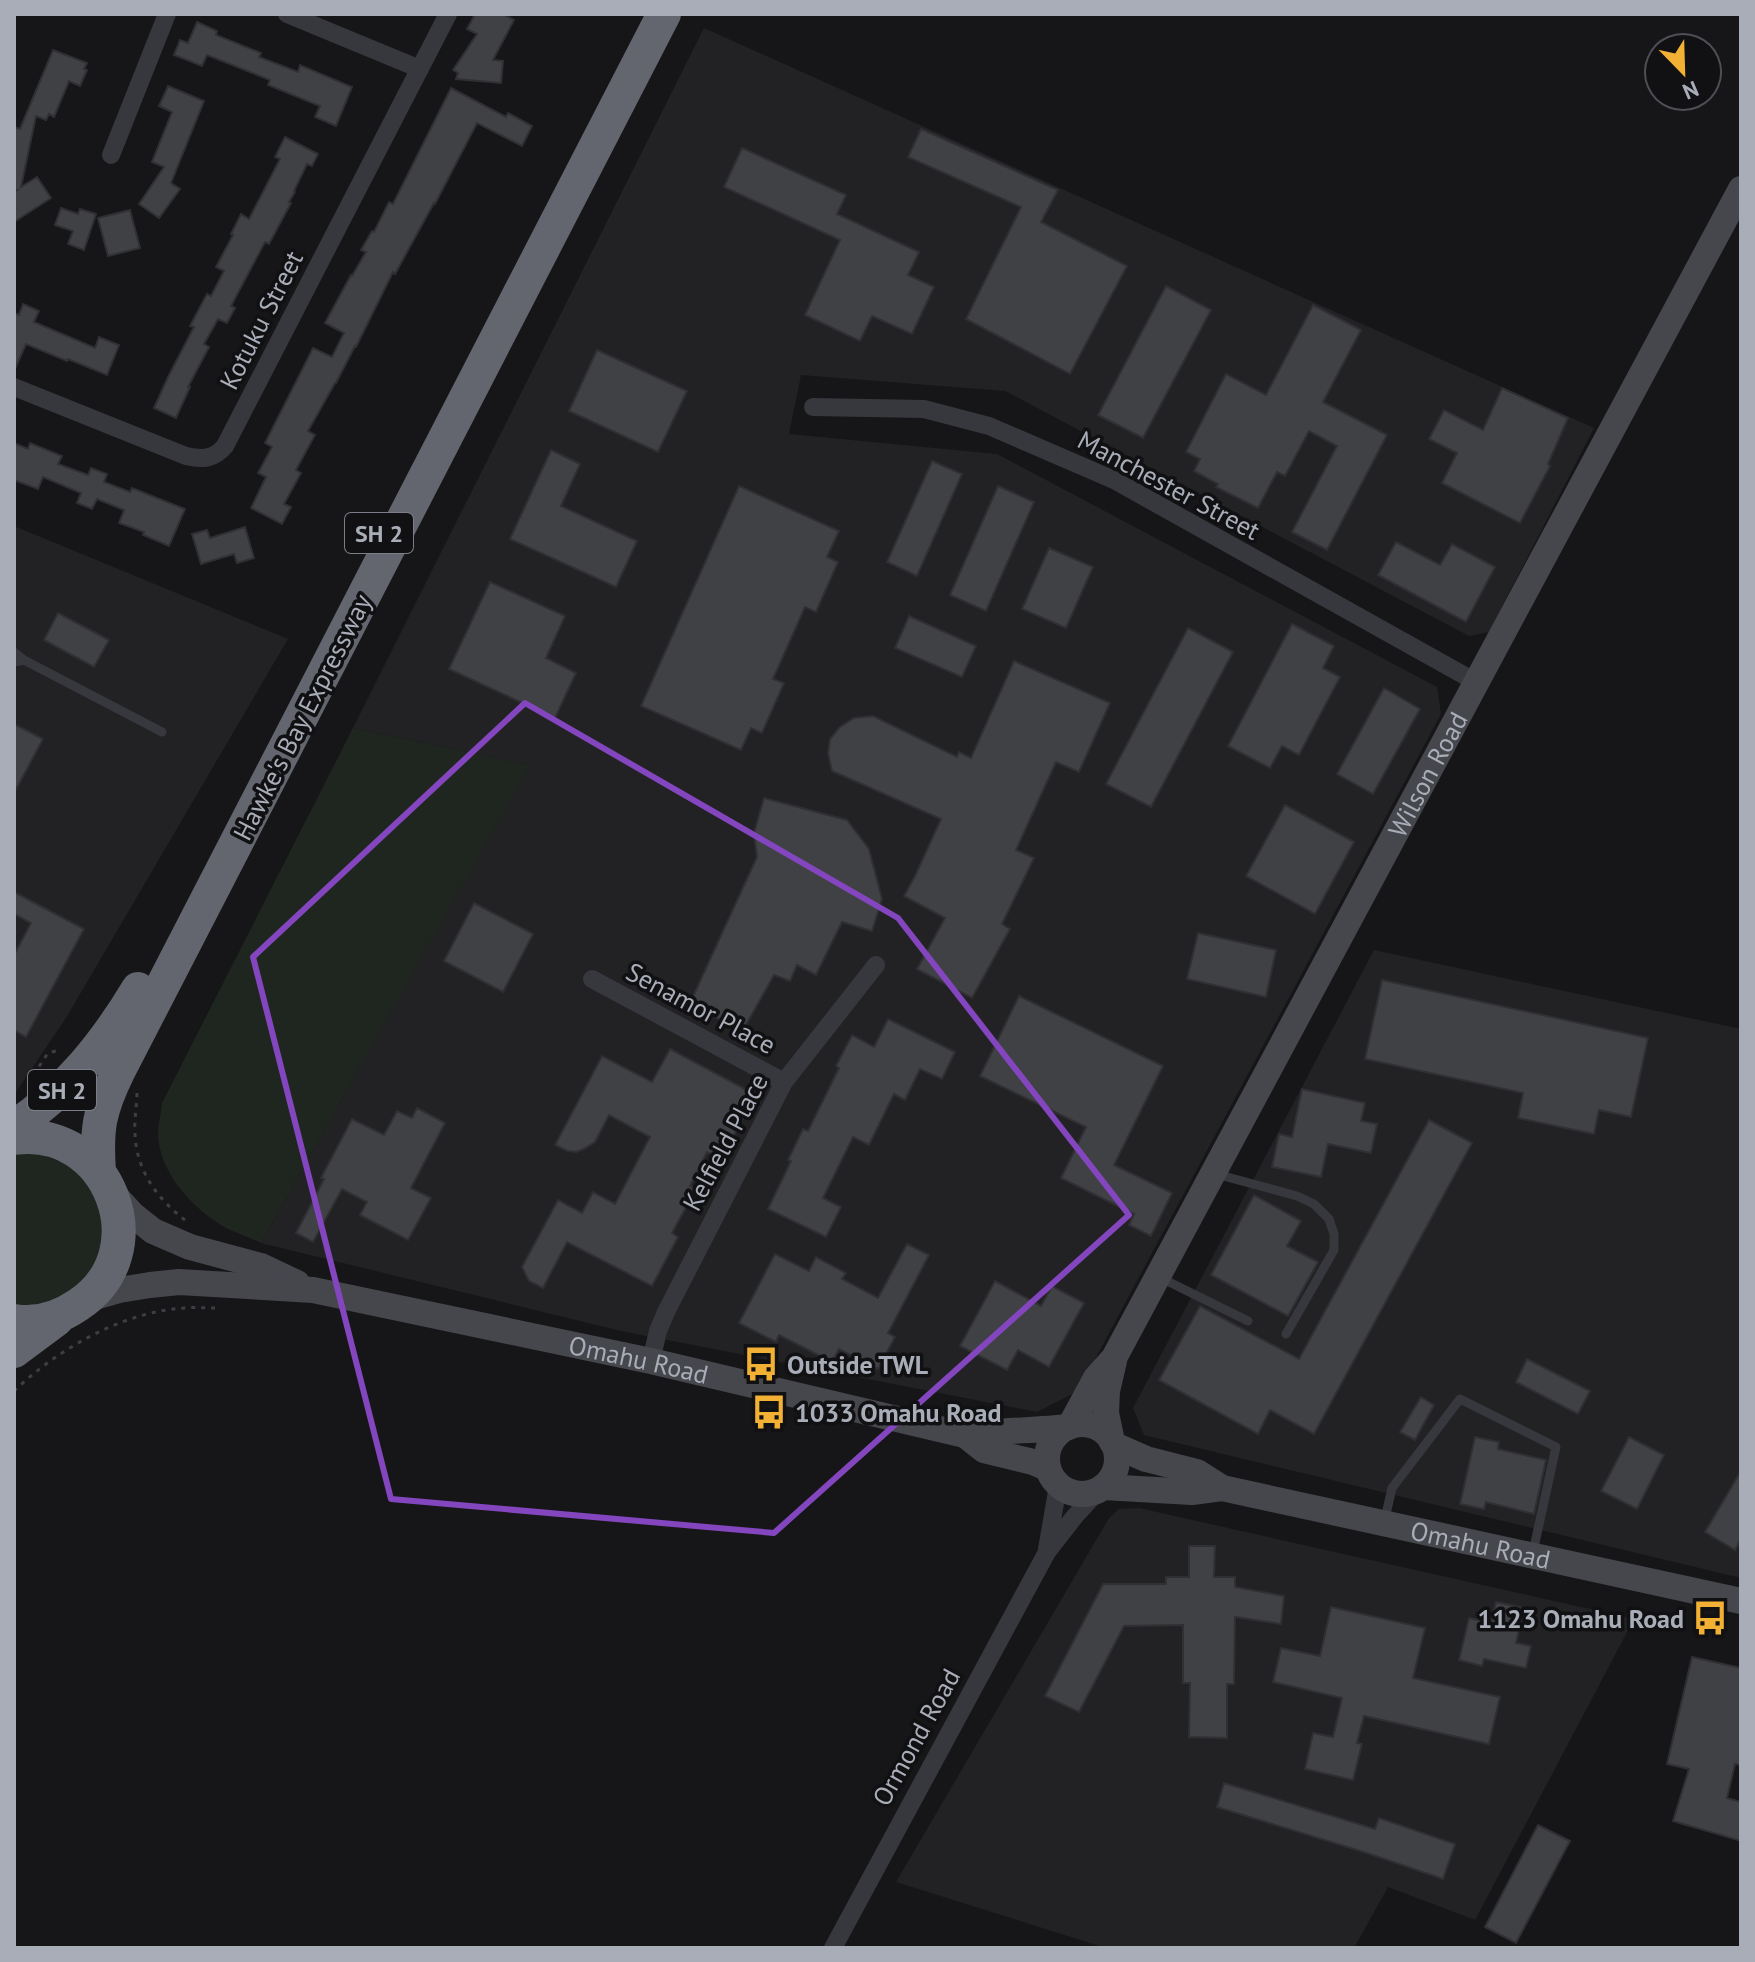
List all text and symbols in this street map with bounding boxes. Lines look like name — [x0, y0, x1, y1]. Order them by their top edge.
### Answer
north arrow — [1643, 32, 1723, 112]
text: N — [1679, 75, 1703, 106]
street label: Kotuku Street — [212, 245, 310, 395]
street label: Manchester Street — [1072, 423, 1266, 547]
road number: SH 2 — [345, 513, 413, 553]
street label: Hawke's Bay Expressway — [226, 588, 378, 846]
street label: Wilson Road — [1380, 706, 1474, 842]
street label: Senamor Place — [621, 955, 781, 1061]
street label: Kelfield Place — [675, 1068, 775, 1216]
road number: SH 2 — [28, 1070, 96, 1110]
street label: Omahu Road — [566, 1328, 712, 1391]
bus stop icon: Outside TWL — [742, 1345, 780, 1383]
place label: Outside TWL — [787, 1348, 929, 1381]
bus stop icon: 1033 Omahu Road — [750, 1393, 788, 1431]
place label: 1033 Omahu Road — [795, 1396, 1001, 1429]
street label: Omahu Road — [1408, 1513, 1553, 1576]
bus stop icon: 1123 Omahu Road — [1691, 1599, 1729, 1637]
place label: 1123 Omahu Road — [1478, 1602, 1684, 1635]
street label: Ormond Road — [865, 1663, 967, 1811]

